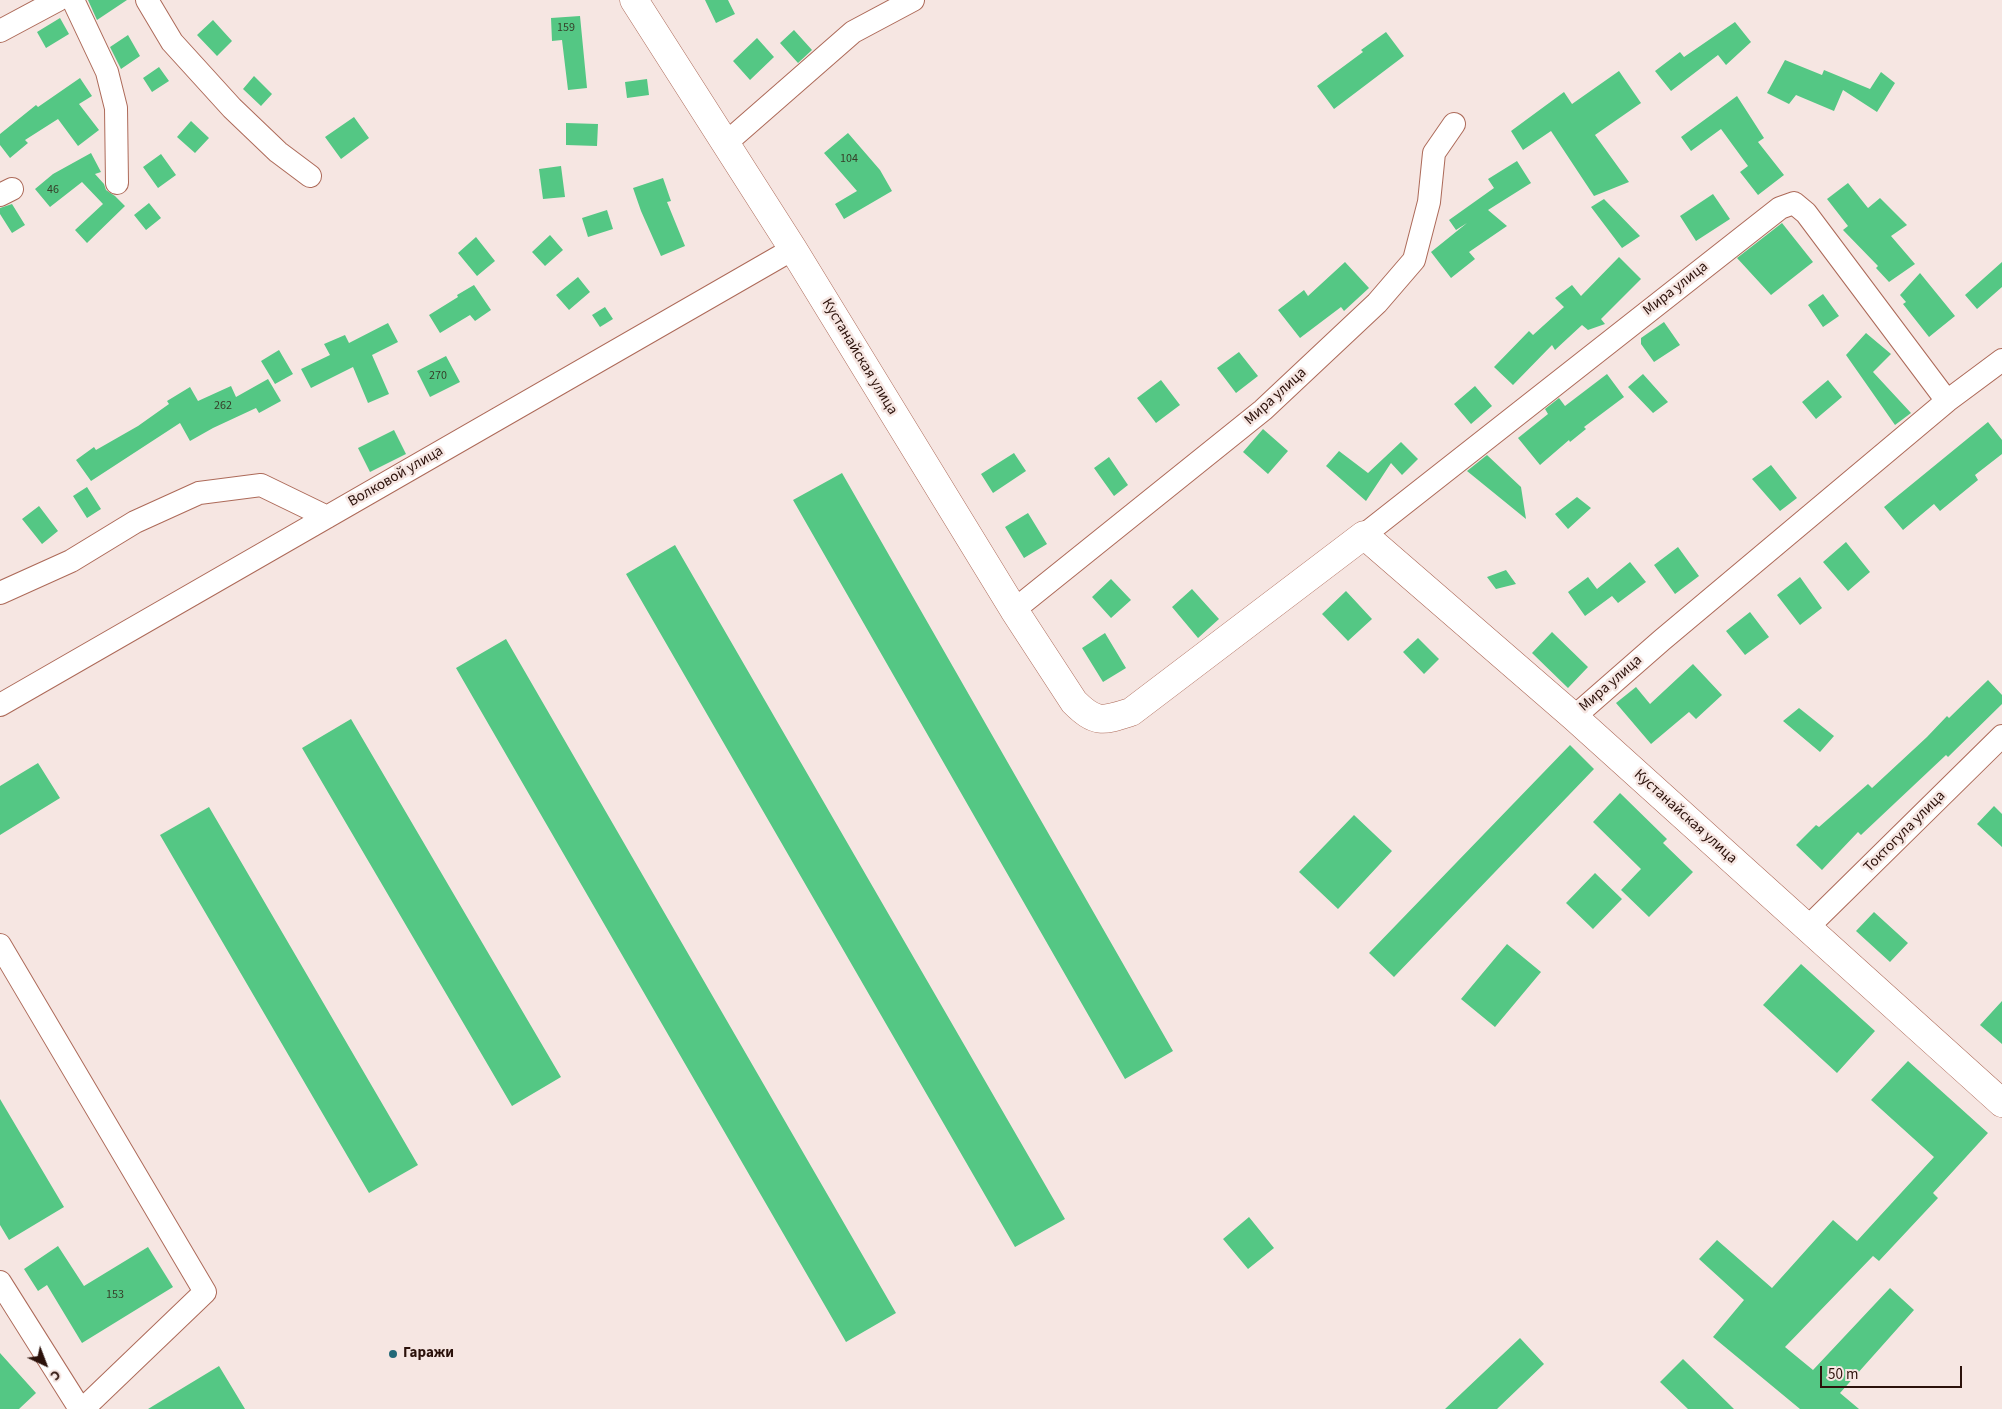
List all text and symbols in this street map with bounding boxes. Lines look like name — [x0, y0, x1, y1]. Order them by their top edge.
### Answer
house number: 159 — [557, 21, 575, 35]
house number: 104 — [840, 152, 858, 166]
house number: 46 — [47, 183, 59, 197]
street label: Мира улица — [1640, 258, 1712, 320]
street label: Кустанайская улица — [817, 296, 901, 418]
street label: Мира улица — [1241, 364, 1311, 430]
house number: 270 — [429, 369, 447, 383]
house number: 262 — [214, 399, 232, 413]
street label: Волковой улица — [345, 443, 447, 511]
street label: Мира улица — [1576, 652, 1646, 716]
street label: Кустанайская улица — [1630, 766, 1740, 868]
street label: Токтогула улица — [1860, 787, 1950, 877]
house number: 153 — [106, 1288, 124, 1302]
north arrow — [20, 1339, 70, 1389]
place label: Гаражи — [403, 1345, 454, 1363]
marker: Гаражи — [387, 1348, 399, 1360]
scale bar — [1822, 1356, 1964, 1388]
text: 50 m — [1828, 1364, 1858, 1385]
text: С — [45, 1365, 65, 1385]

